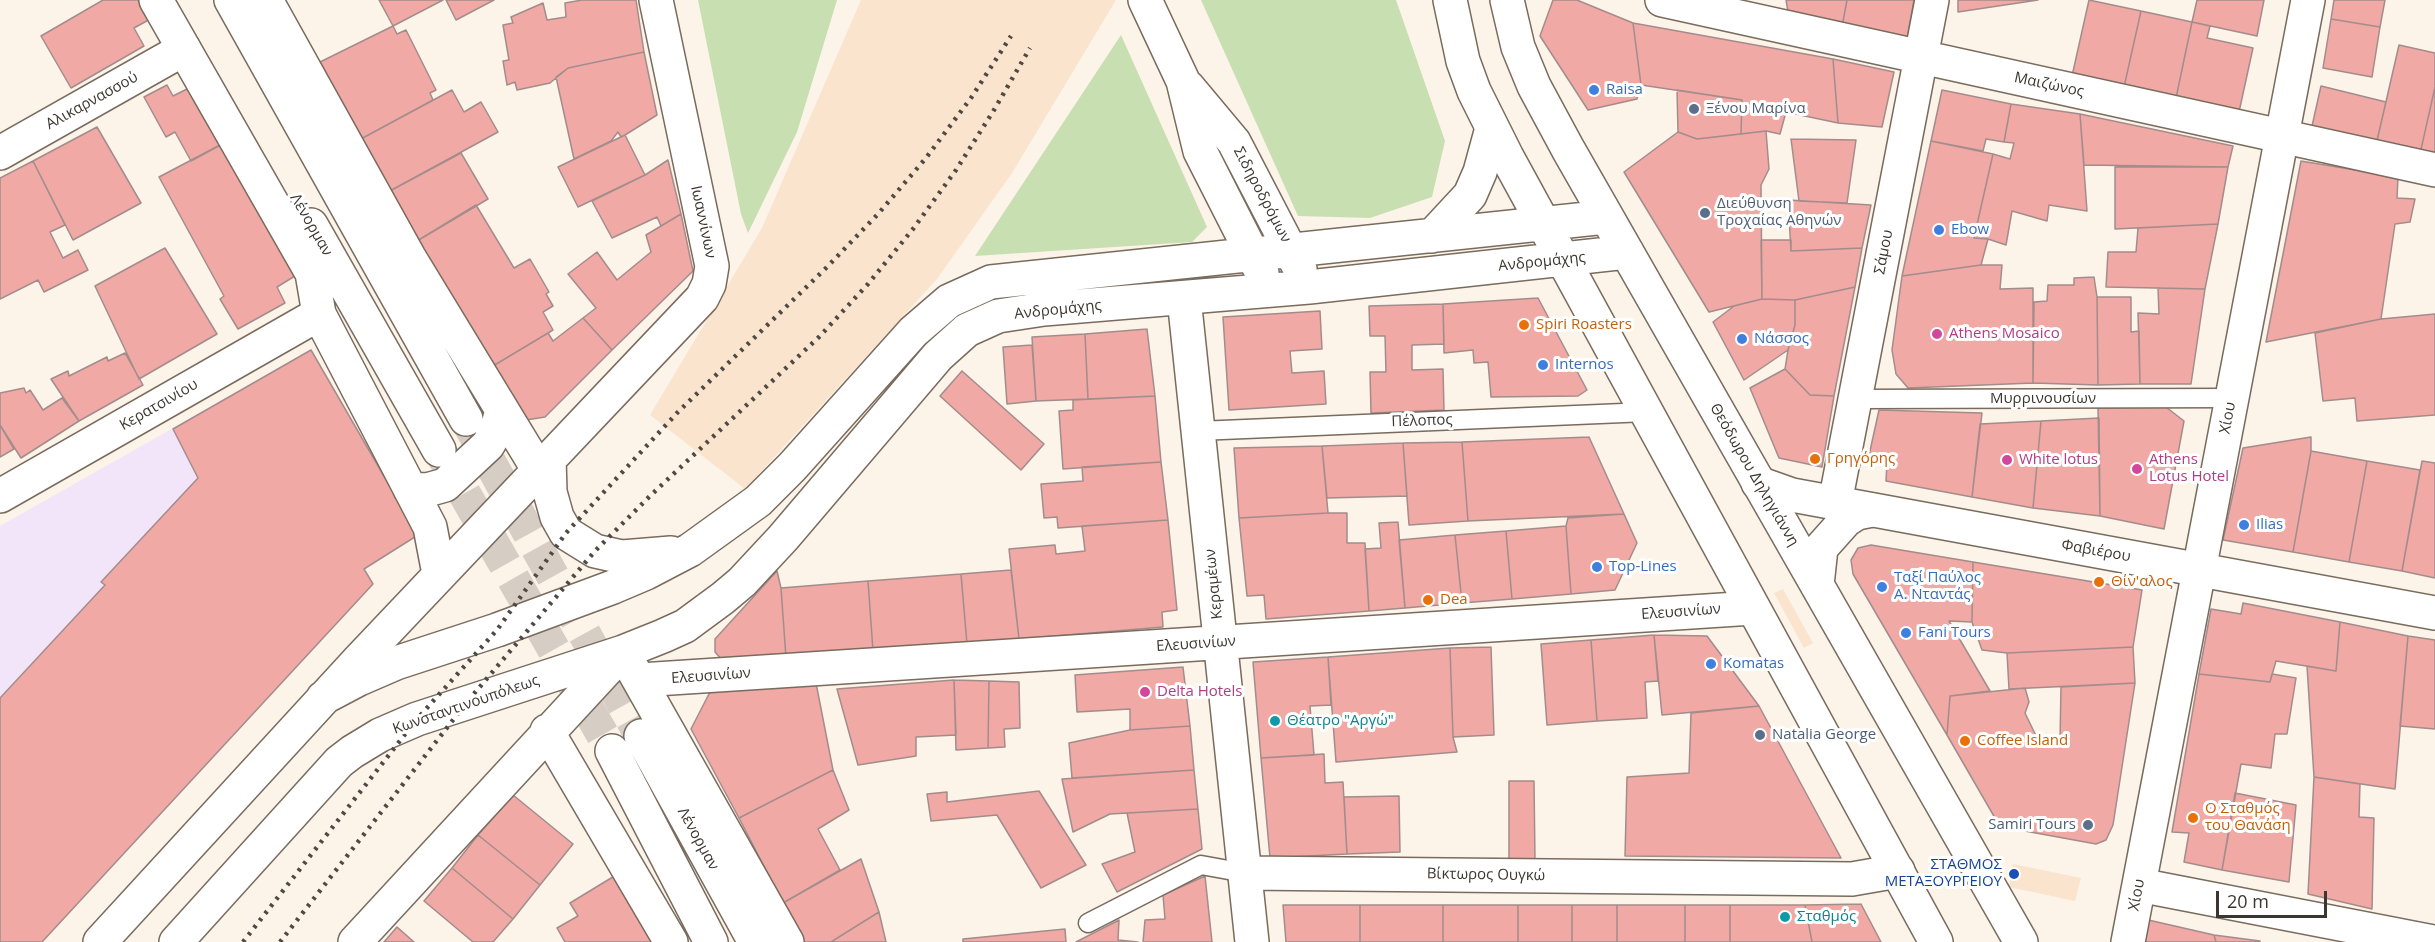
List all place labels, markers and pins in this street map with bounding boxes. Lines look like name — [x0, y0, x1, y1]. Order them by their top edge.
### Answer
place label: Raisa — [1606, 81, 1643, 99]
marker: Raisa — [1587, 83, 1601, 97]
place label: Ξένου Μαρίνα — [1706, 100, 1806, 118]
marker: Ξένου Μαρίνα — [1687, 102, 1701, 116]
place label: Διεύθυνση Τροχαίας Αθηνών — [1717, 195, 1841, 230]
marker: Διεύθυνση Τροχαίας Αθηνών — [1698, 206, 1712, 220]
place label: Ebow — [1951, 221, 1989, 239]
marker: Ebow — [1932, 223, 1946, 237]
place label: Spiri Roasters — [1536, 316, 1632, 334]
marker: Spiri Roasters — [1517, 318, 1531, 332]
place label: Athens Mosaico — [1949, 325, 2060, 343]
marker: Athens Mosaico — [1930, 327, 1944, 341]
place label: Νάσσος — [1754, 330, 1809, 348]
marker: Νάσσος — [1735, 332, 1749, 346]
place label: Internos — [1555, 356, 1614, 374]
marker: Internos — [1536, 358, 1550, 372]
place label: Γρηγόρης — [1827, 450, 1895, 468]
place label: White lotus — [2019, 451, 2098, 469]
place label: Athens Lotus Hotel — [2149, 451, 2229, 486]
marker: Γρηγόρης — [1808, 452, 1822, 466]
marker: White lotus — [2000, 453, 2014, 467]
marker: Athens Lotus Hotel — [2130, 462, 2144, 476]
place label: Ilias — [2256, 516, 2283, 534]
marker: Ilias — [2237, 518, 2251, 532]
place label: Top-Lines — [1609, 558, 1677, 576]
marker: Top-Lines — [1590, 560, 1604, 574]
place label: Ταξί Παύλος Α. Νταντάς — [1894, 569, 1981, 604]
place label: Θίν'αλος — [2111, 573, 2173, 591]
marker: Θίν'αλος — [2092, 575, 2106, 589]
marker: Ταξί Παύλος Α. Νταντάς — [1875, 580, 1889, 594]
place label: Dea — [1440, 591, 1468, 609]
marker: Dea — [1421, 593, 1435, 607]
place label: Fani Tours — [1918, 624, 1991, 642]
marker: Fani Tours — [1899, 626, 1913, 640]
place label: Komatas — [1723, 655, 1784, 673]
marker: Komatas — [1704, 657, 1718, 671]
place label: Delta Hotels — [1157, 683, 1242, 701]
marker: Delta Hotels — [1138, 685, 1152, 699]
place label: Θέατρο "Αργώ" — [1287, 712, 1394, 730]
marker: Θέατρο "Αργώ" — [1268, 714, 1282, 728]
place label: Natalia George — [1772, 726, 1876, 744]
marker: Natalia George — [1753, 728, 1767, 742]
place label: Coffee Island — [1977, 732, 2068, 750]
marker: Coffee Island — [1958, 734, 1972, 748]
place label: Ο Σταθμός του Θανάση — [2205, 800, 2291, 835]
marker: Ο Σταθμός του Θανάση — [2186, 811, 2200, 825]
place label: Samiri Tours — [1988, 816, 2076, 834]
marker: Samiri Tours — [2081, 818, 2095, 832]
place label: ΣΤΑΘΜΟΣ ΜΕΤΑΞΟΥΡΓΕΙΟΥ — [1885, 856, 2002, 891]
marker: ΣΤΑΘΜΟΣ ΜΕΤΑΞΟΥΡΓΕΙΟΥ — [2007, 867, 2021, 881]
place label: Σταθμός — [1797, 908, 1856, 926]
marker: Σταθμός — [1778, 910, 1792, 924]

